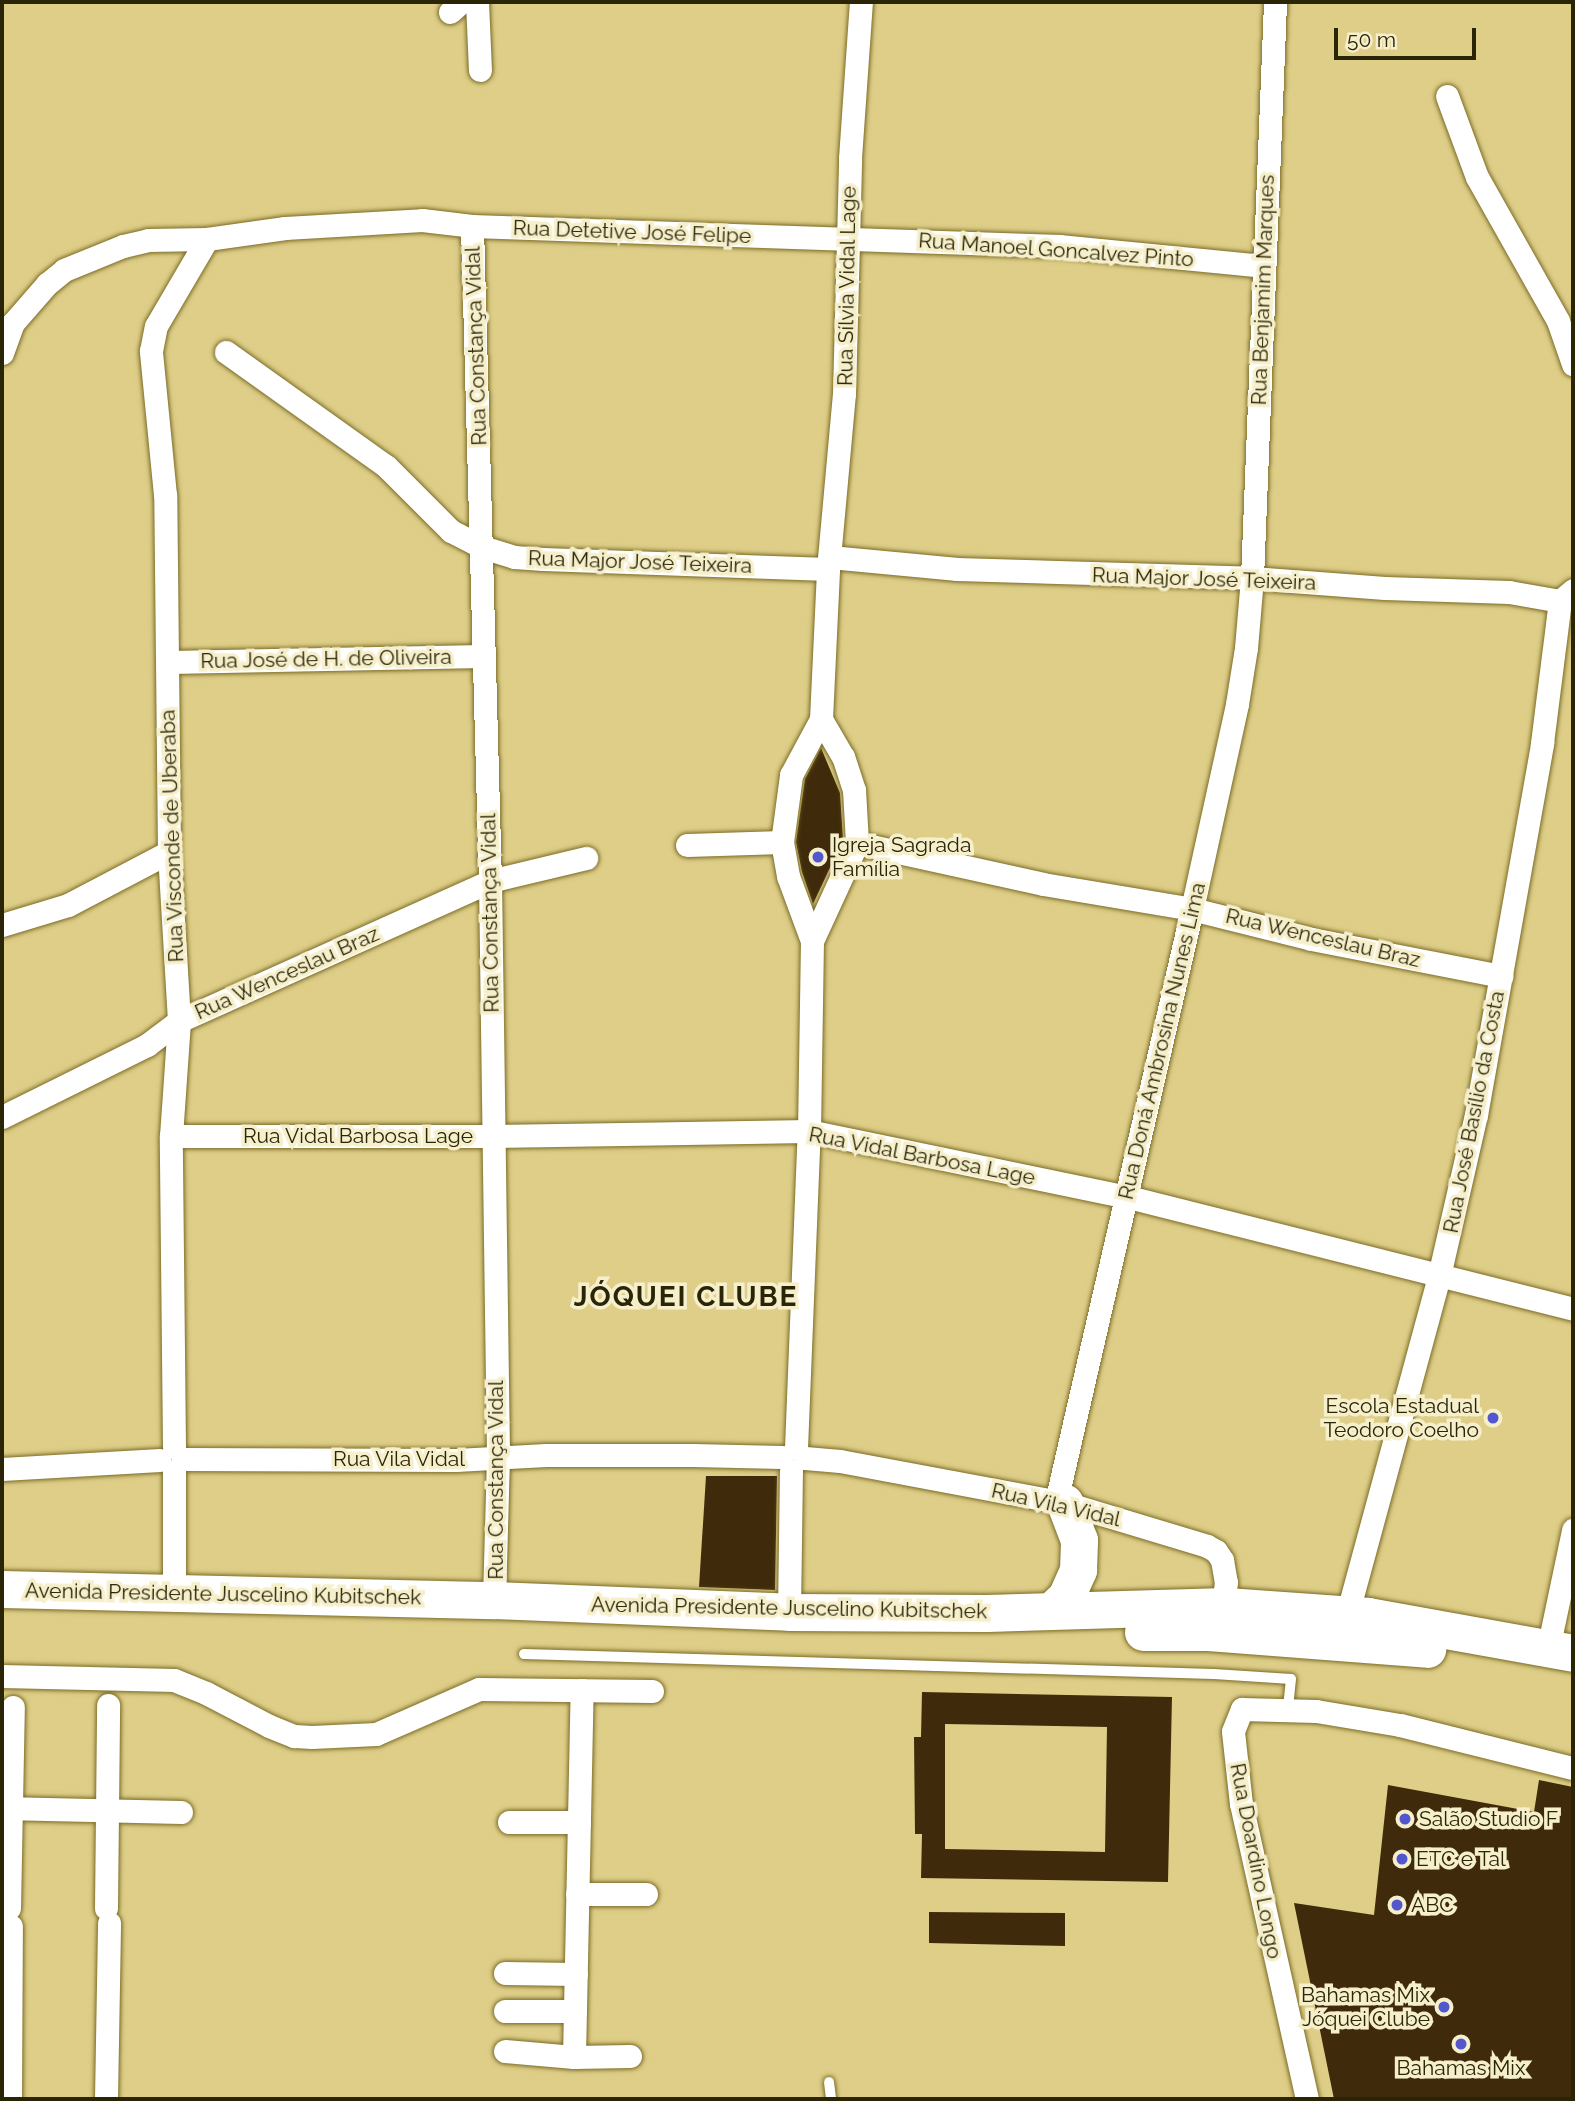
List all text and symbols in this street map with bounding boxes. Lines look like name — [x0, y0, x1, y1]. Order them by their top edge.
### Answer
scale bar — [1337, 14, 1479, 58]
text: 50 m — [1347, 27, 1396, 52]
street label: Rua Benjamim Marques — [1246, 174, 1280, 406]
street label: Rua Sílvia Vidal Lage — [833, 185, 861, 387]
street label: Rua Detetive José Felipe — [512, 215, 752, 249]
street label: Rua Manoel Goncalvez Pinto — [917, 228, 1195, 272]
street label: Rua Constança Vidal — [460, 246, 492, 446]
street label: Rua Major José Teixeira — [527, 545, 753, 579]
street label: Rua Major José Teixeira — [1091, 562, 1317, 596]
street label: Rua José de H. de Oliveira — [200, 644, 452, 674]
street label: Rua Visconde de Uberaba — [155, 709, 189, 963]
street label: Rua Constança Vidal — [476, 813, 504, 1013]
place label: Igreja Sagrada Família — [832, 832, 971, 882]
marker: Igreja Sagrada Família — [810, 849, 826, 865]
street label: Rua Doná Ambrosina Nunes Lima — [1113, 880, 1211, 1202]
street label: Rua Wenceslau Braz — [1223, 903, 1423, 973]
street label: Rua Wenceslau Braz — [191, 921, 383, 1025]
street label: Rua José Basílio da Costa — [1438, 988, 1510, 1236]
street label: Rua Vidal Barbosa Lage — [806, 1122, 1038, 1190]
street label: Rua Vidal Barbosa Lage — [242, 1123, 474, 1149]
district label: JÓQUEI CLUBE — [575, 1280, 797, 1314]
street label: Rua Constança Vidal — [483, 1380, 509, 1580]
place label: Escola Estadual Teodoro Coelho — [1324, 1393, 1479, 1443]
marker: Escola Estadual Teodoro Coelho — [1485, 1410, 1501, 1426]
street label: Rua Vila Vidal — [332, 1446, 466, 1472]
street label: Rua Vila Vidal — [988, 1478, 1124, 1532]
street label: Avenida Presidente Juscelino Kubitschek — [24, 1578, 422, 1610]
street label: Avenida Presidente Juscelino Kubitschek — [590, 1592, 988, 1624]
street label: Rua Doardino Longo — [1225, 1761, 1287, 1961]
place label: Salão Studio F — [1419, 1806, 1558, 1832]
marker: Salão Studio F — [1397, 1811, 1413, 1827]
place label: ETC e Tal — [1416, 1846, 1506, 1872]
marker: ETC e Tal — [1394, 1851, 1410, 1867]
place label: ABC — [1411, 1892, 1454, 1918]
marker: ABC — [1389, 1897, 1405, 1913]
place label: Bahamas Mix Jóquei Clube — [1301, 1982, 1430, 2032]
marker: Bahamas Mix Jóquei Clube — [1436, 1999, 1452, 2015]
marker: Bahamas Mix — [1453, 2036, 1469, 2052]
place label: Bahamas Mix — [1397, 2055, 1525, 2081]

